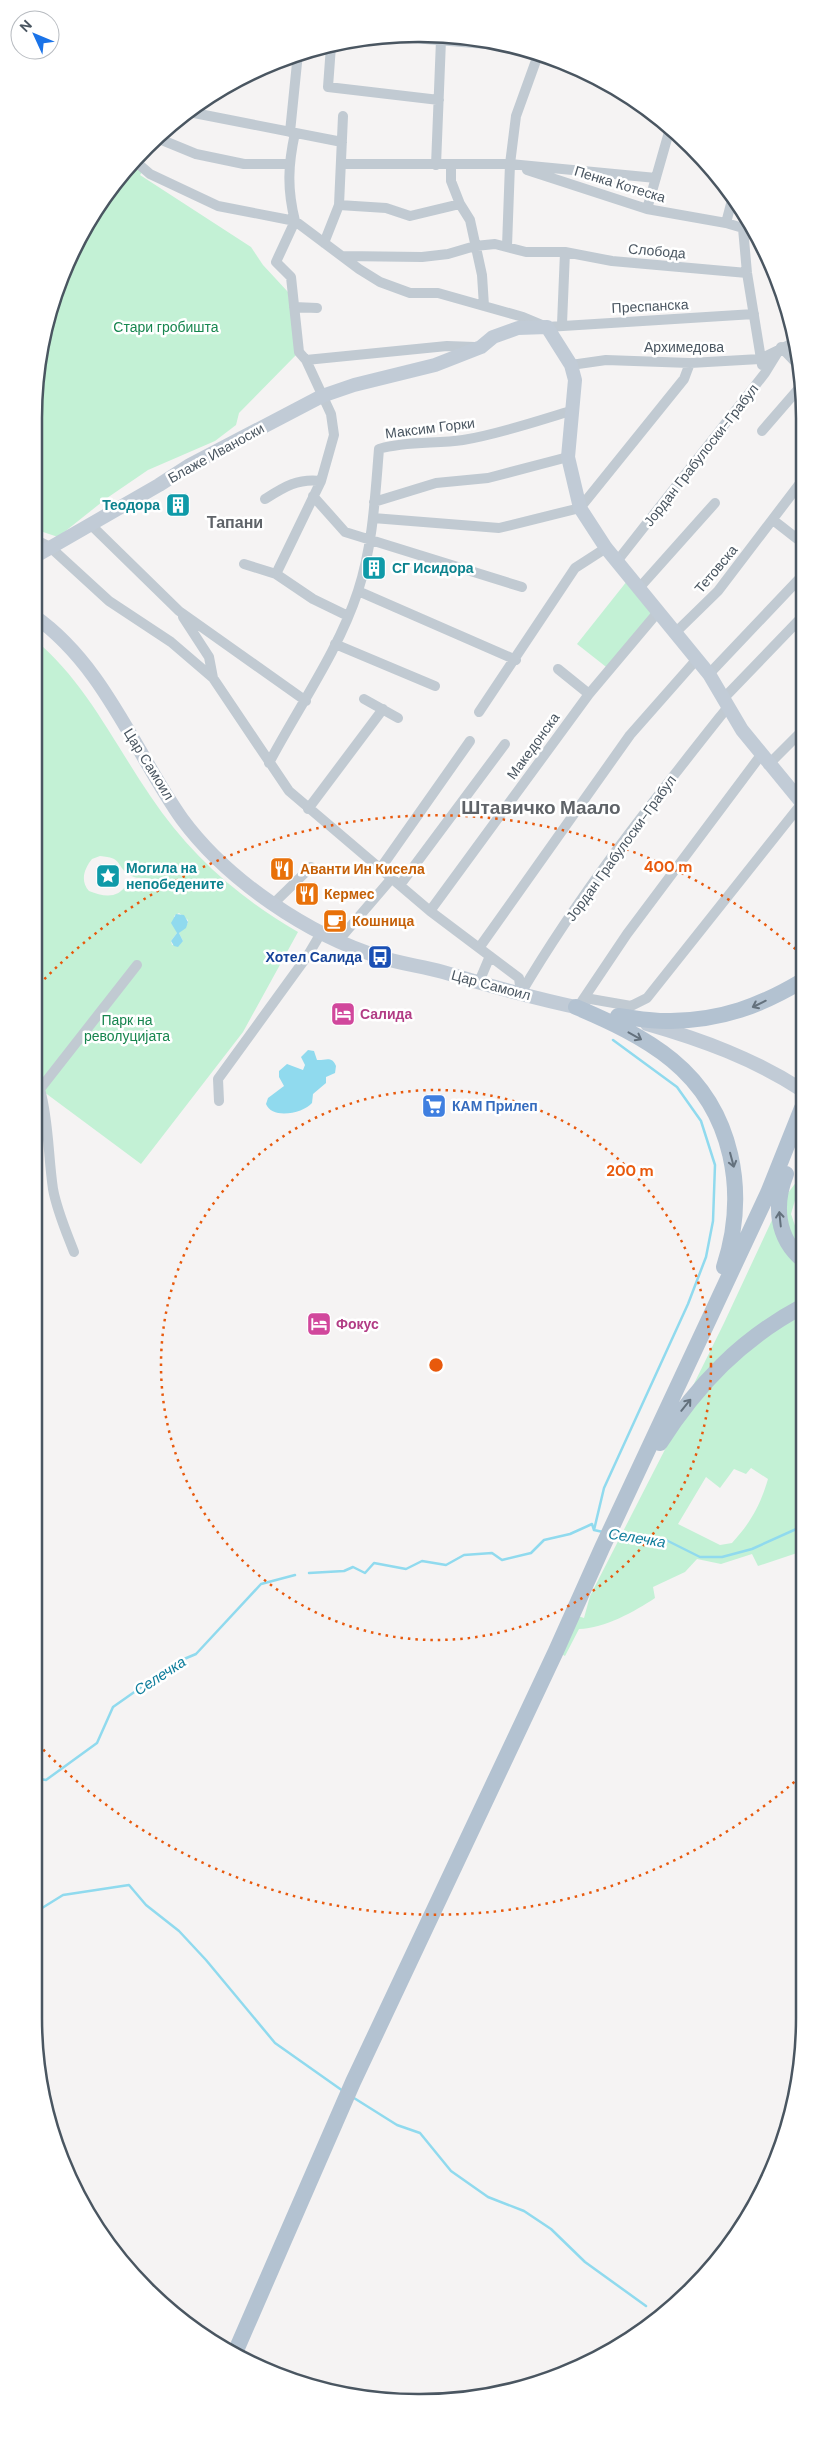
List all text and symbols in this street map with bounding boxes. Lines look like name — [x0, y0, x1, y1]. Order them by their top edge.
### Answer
north arrow — [10, 10, 60, 60]
text: N — [16, 16, 36, 36]
street label: Пенка Котеска — [572, 162, 668, 206]
street label: Слобода — [627, 240, 687, 262]
street label: Преспанска — [611, 295, 689, 317]
park label: Стари гробишта — [113, 318, 219, 336]
street label: Архимедова — [644, 338, 724, 356]
street label: Јордан Грабулоски-Грабул — [640, 380, 762, 530]
street label: Максим Горки — [384, 414, 476, 442]
street label: Блаже Иваноски — [165, 419, 267, 487]
building icon: Теодора — [165, 492, 191, 518]
place label: Теодора — [102, 496, 160, 514]
district label: Тапани — [207, 512, 263, 533]
street label: Тетовска — [691, 541, 742, 597]
building icon: СГ Исидора — [361, 555, 387, 581]
place label: СГ Исидора — [392, 559, 474, 577]
street label: Македонска — [503, 709, 563, 783]
street label: Цар Самоил — [120, 725, 178, 803]
street label: Јордан Грабулоски-Грабул — [562, 772, 680, 924]
district label: Штавичко Маало — [461, 795, 621, 820]
restaurant icon: Аванти Ин Кисела — [269, 856, 295, 882]
text: 400 m — [644, 857, 692, 877]
place label: Могила на непобедените — [126, 859, 224, 893]
place label: Аванти Ин Кисела — [300, 860, 425, 878]
place icon: Могила на непобедените — [95, 863, 121, 889]
restaurant icon: Кермес — [294, 881, 320, 907]
place label: Кермес — [324, 885, 375, 903]
cafe icon: Кошница — [322, 908, 348, 934]
place label: Кошница — [352, 912, 415, 930]
bus stop icon: Хотел Салида — [367, 944, 393, 970]
place label: Хотел Салида — [266, 948, 362, 966]
street label: Цар Самоил — [449, 966, 533, 1004]
one-way arrow — [752, 1000, 767, 1009]
hotel icon: Салида — [330, 1001, 356, 1027]
place label: Салида — [360, 1005, 412, 1023]
park label: Парк на револуцијата — [84, 1011, 170, 1045]
one-way arrow — [628, 1031, 642, 1041]
supermarket icon: КАМ Прилеп — [421, 1093, 447, 1119]
place label: КАМ Прилеп — [452, 1097, 538, 1115]
one-way arrow — [728, 1151, 737, 1167]
text: 200 m — [606, 1161, 654, 1181]
one-way arrow — [775, 1212, 785, 1228]
hotel icon: Фокус — [306, 1311, 332, 1337]
place label: Фокус — [336, 1315, 379, 1333]
centre of rings — [427, 1356, 445, 1374]
one-way arrow — [680, 1399, 691, 1412]
water label: Селечка — [607, 1524, 667, 1552]
water label: Селечка — [130, 1652, 190, 1700]

